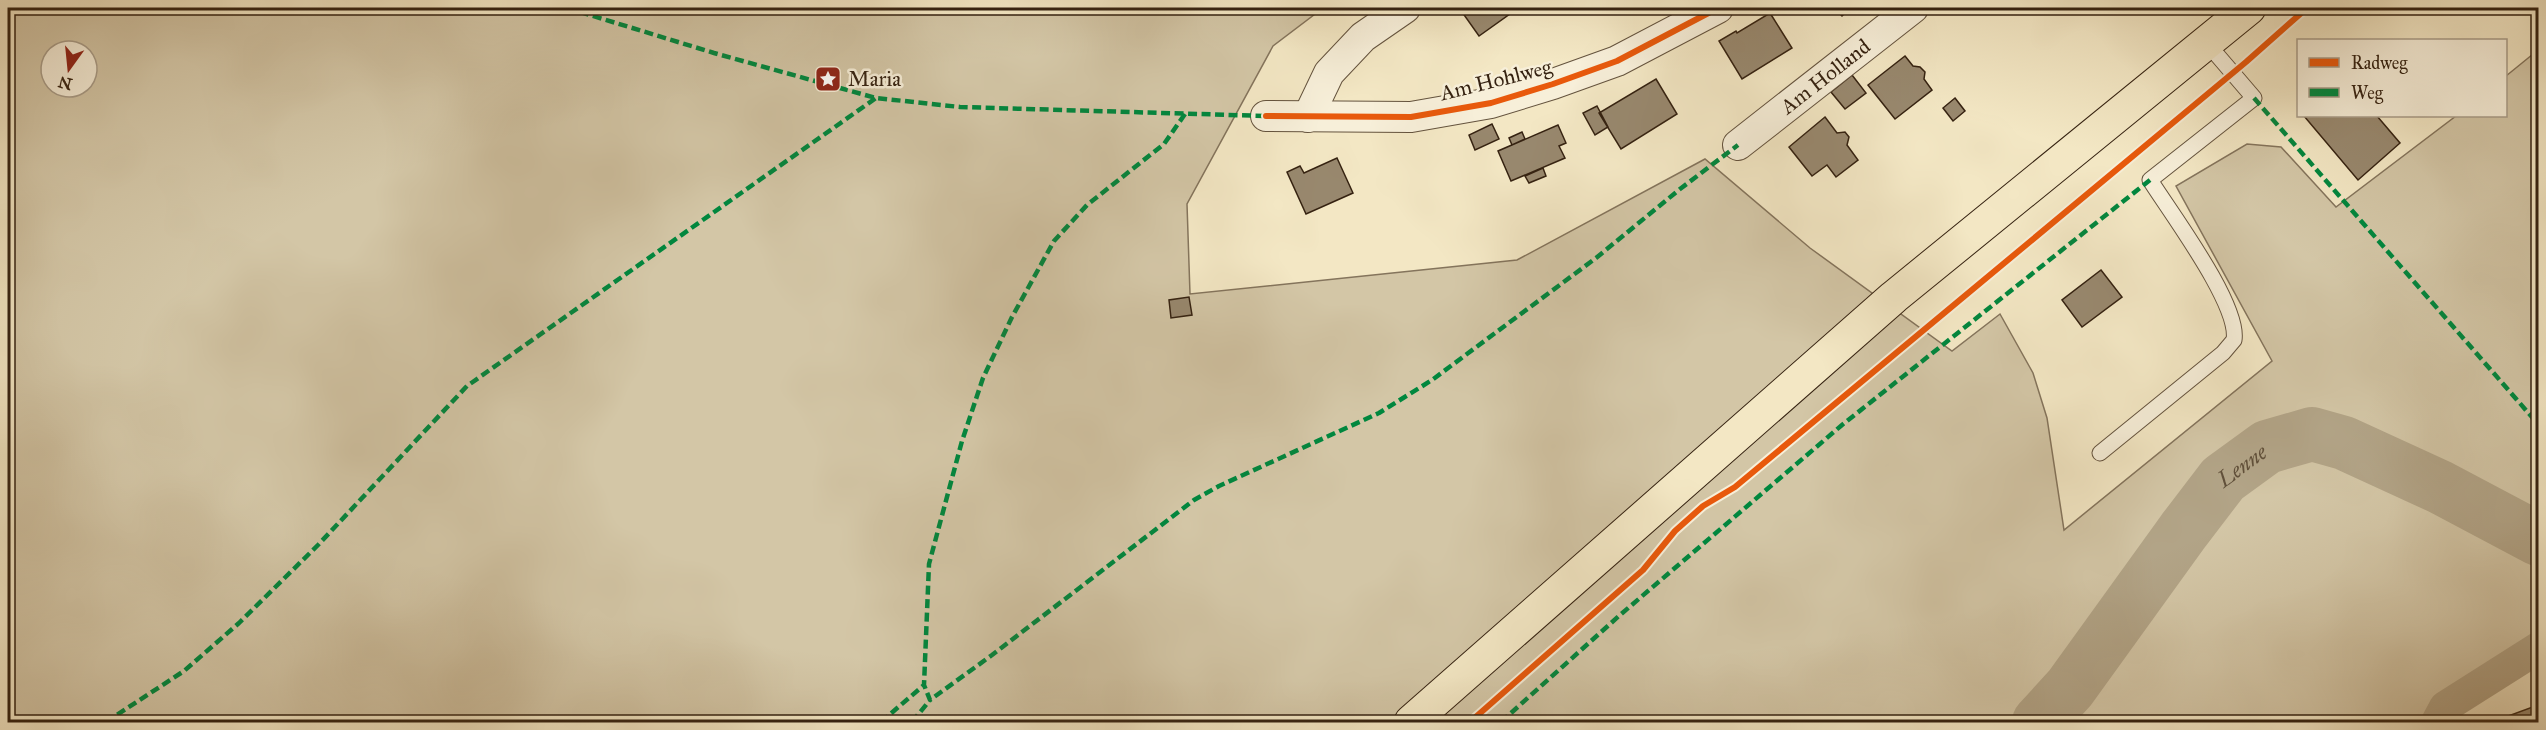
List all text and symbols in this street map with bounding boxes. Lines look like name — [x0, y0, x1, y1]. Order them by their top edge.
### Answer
street label: Am Holland — [1774, 33, 1876, 120]
north arrow — [39, 39, 99, 99]
legend — [2297, 39, 2507, 117]
text: Radweg — [2351, 52, 2408, 75]
street label: Am Hohlweg — [1437, 54, 1555, 107]
place icon: Maria — [813, 64, 843, 94]
place label: Maria — [848, 66, 901, 92]
text: N — [56, 72, 74, 94]
text: Weg — [2351, 82, 2384, 105]
water label: Lenne — [2211, 438, 2273, 494]

